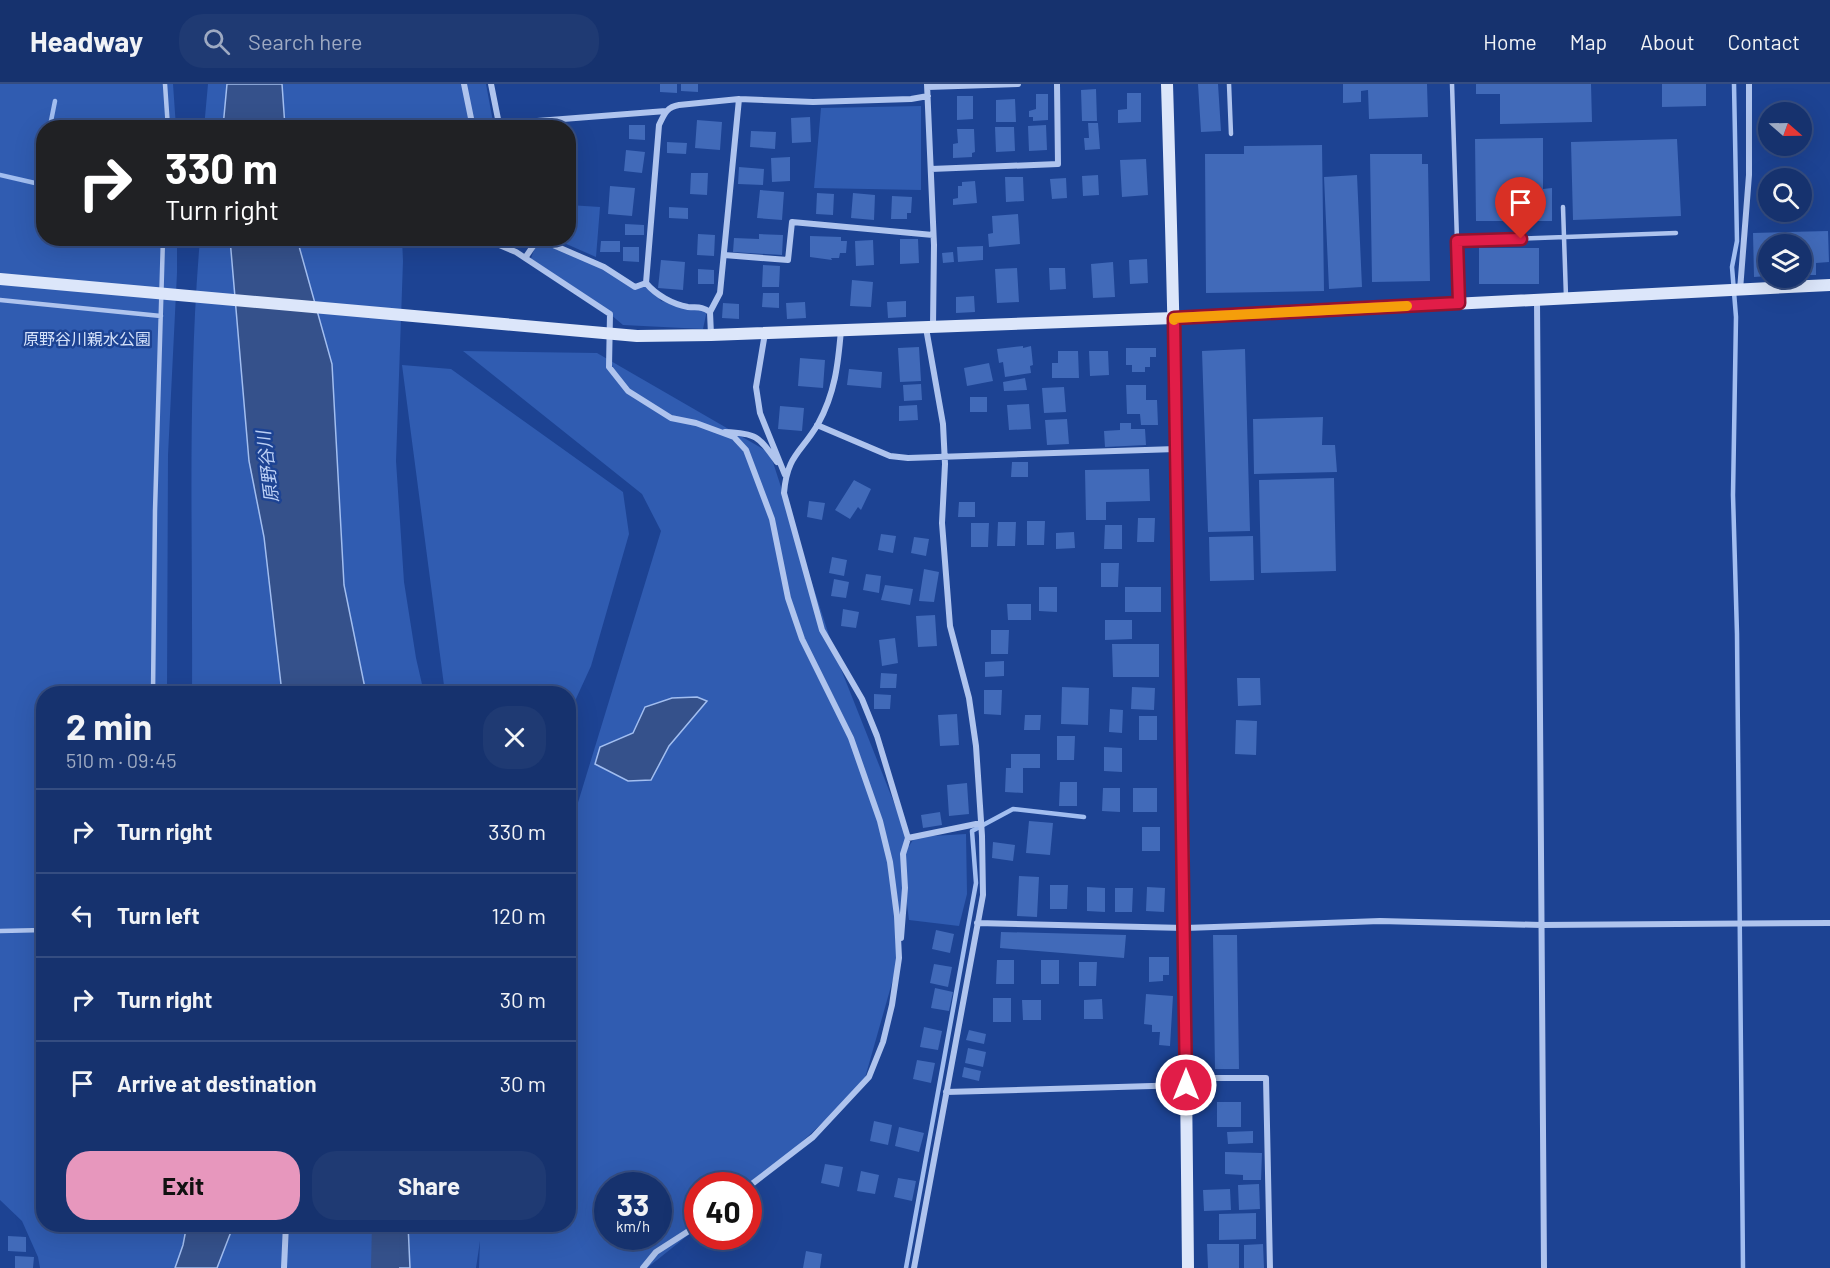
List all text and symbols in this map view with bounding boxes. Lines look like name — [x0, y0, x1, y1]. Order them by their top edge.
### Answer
search box — [179, 14, 599, 68]
text: Headway — [30, 24, 143, 58]
icon: search — [200, 25, 233, 58]
text: Search here — [248, 28, 362, 54]
text: Home — [1483, 29, 1537, 54]
text: Map — [1570, 29, 1607, 54]
text: About — [1640, 29, 1695, 54]
text: Contact — [1728, 29, 1800, 54]
north arrow — [1758, 102, 1812, 156]
map controls — [1758, 102, 1812, 288]
text: 330 m — [165, 142, 278, 192]
icon: right — [66, 144, 144, 222]
button: search — [1758, 168, 1812, 222]
pin — [1495, 177, 1546, 239]
icon: arrive — [1504, 186, 1537, 219]
text: Turn right — [165, 193, 279, 225]
button: layers — [1758, 234, 1812, 288]
park label: 原野谷川親水公園 — [23, 329, 151, 348]
water label: 原野谷川 — [251, 428, 282, 504]
text: 2 min — [66, 704, 152, 747]
button: close — [483, 706, 546, 769]
text: 510 m · 09:45 — [66, 748, 177, 772]
icon: right — [66, 815, 99, 848]
text: Turn right — [117, 818, 212, 844]
text: 330 m — [488, 818, 546, 844]
icon: left — [66, 899, 99, 932]
text: Turn left — [117, 902, 200, 928]
text: 120 m — [491, 902, 546, 928]
icon: right — [66, 983, 99, 1016]
text: Turn right — [117, 986, 212, 1012]
text: 30 m — [500, 986, 546, 1012]
position arrow — [1154, 1053, 1218, 1117]
icon: arrive — [66, 1067, 99, 1100]
text: Arrive at destination — [117, 1070, 316, 1096]
text: 30 m — [500, 1070, 546, 1096]
button: Exit — [66, 1151, 300, 1220]
button: Share — [312, 1151, 546, 1220]
speed limit sign: 40 — [684, 1172, 762, 1250]
text: 33 — [617, 1186, 649, 1222]
text: km/h — [616, 1217, 650, 1235]

